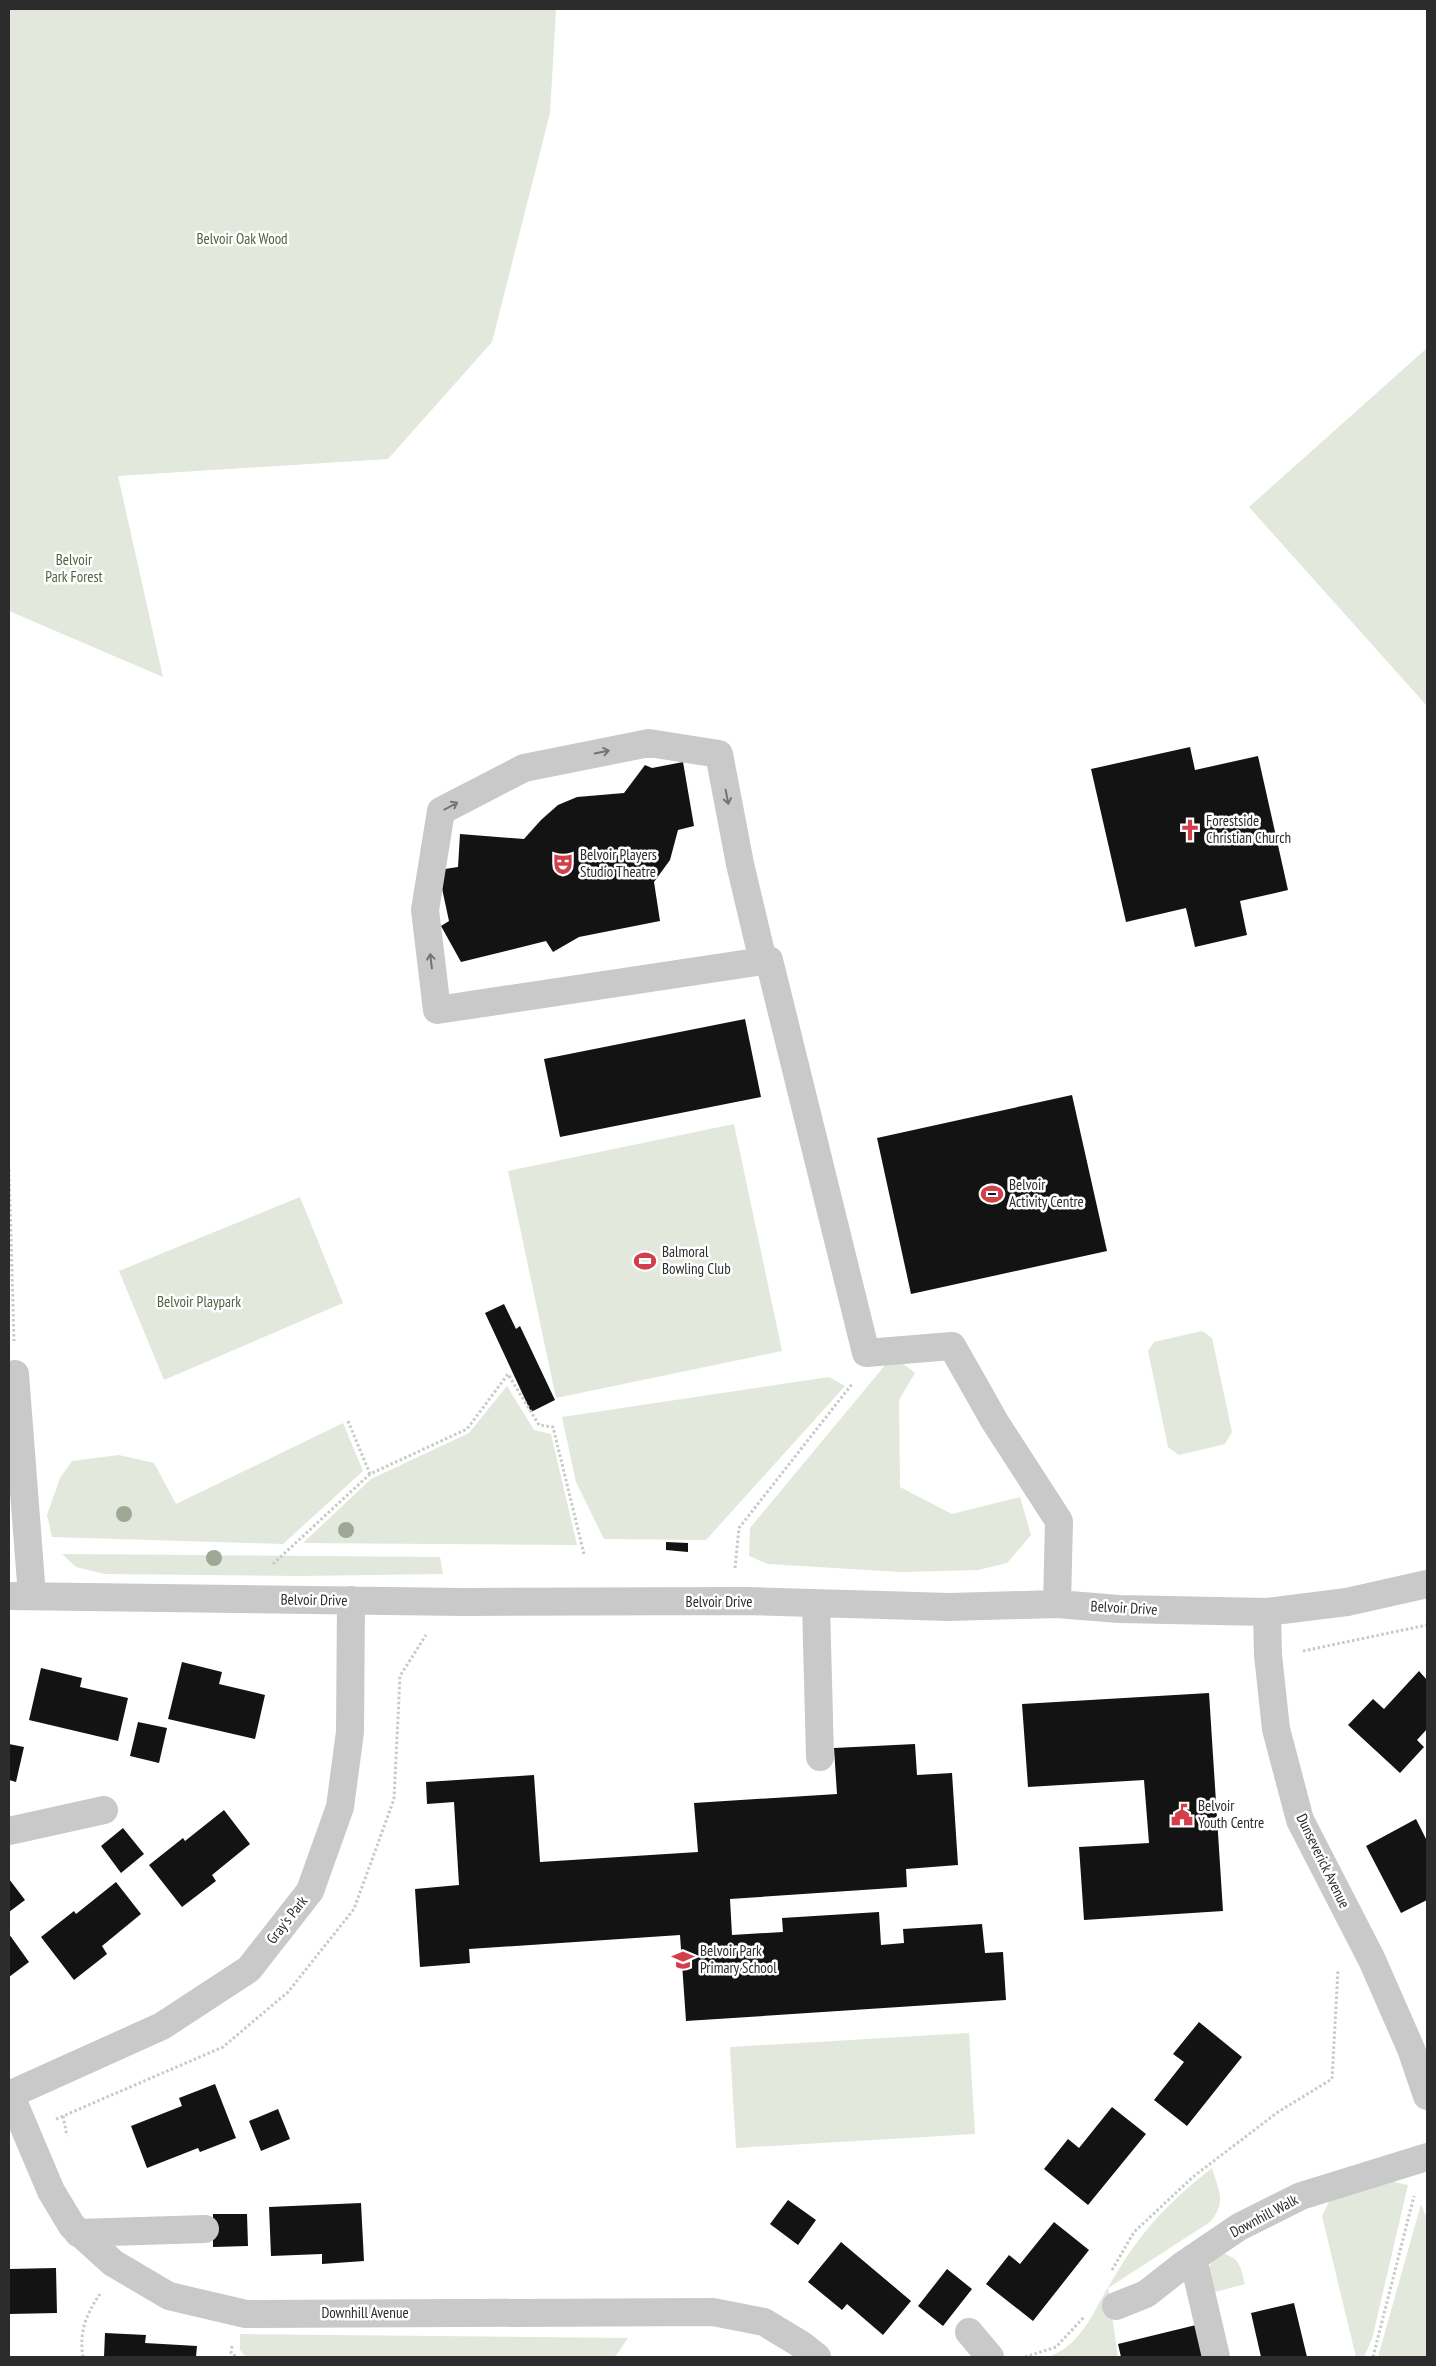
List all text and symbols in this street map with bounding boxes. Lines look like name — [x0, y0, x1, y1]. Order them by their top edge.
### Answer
park label: Belvoir Oak Wood — [196, 229, 288, 248]
park label: Belvoir Park Forest — [45, 550, 103, 586]
one-way arrow — [594, 747, 610, 756]
one-way arrow — [723, 789, 732, 805]
one-way arrow — [443, 801, 458, 811]
place label: Forestside Christian Church — [1206, 811, 1291, 847]
church icon: Forestside Christian Church — [1177, 817, 1203, 843]
place label: Belvoir Players Studio Theatre — [580, 845, 657, 881]
theatre icon: Belvoir Players Studio Theatre — [550, 851, 576, 877]
one-way arrow — [426, 954, 436, 970]
place label: Belvoir Activity Centre — [1009, 1175, 1084, 1211]
sports icon: Belvoir Activity Centre — [979, 1181, 1005, 1207]
place label: Balmoral Bowling Club — [662, 1242, 731, 1278]
sports icon: Balmoral Bowling Club — [632, 1248, 658, 1274]
park label: Belvoir Playpark — [157, 1292, 241, 1311]
street label: Belvoir Drive — [280, 1589, 348, 1610]
street label: Belvoir Drive — [686, 1592, 752, 1611]
street label: Belvoir Drive — [1090, 1596, 1158, 1619]
place label: Belvoir Youth Centre — [1198, 1796, 1264, 1832]
public building icon: Belvoir Youth Centre — [1169, 1802, 1195, 1828]
street label: Dunseverick Avenue — [1292, 1810, 1355, 1911]
street label: Gray's Park — [262, 1892, 311, 1947]
place label: Belvoir Park Primary School — [700, 1941, 777, 1977]
school or university icon: Belvoir Park Primary School — [670, 1947, 696, 1973]
street label: Downhill Walk — [1226, 2190, 1301, 2241]
street label: Downhill Avenue — [321, 2303, 409, 2322]

